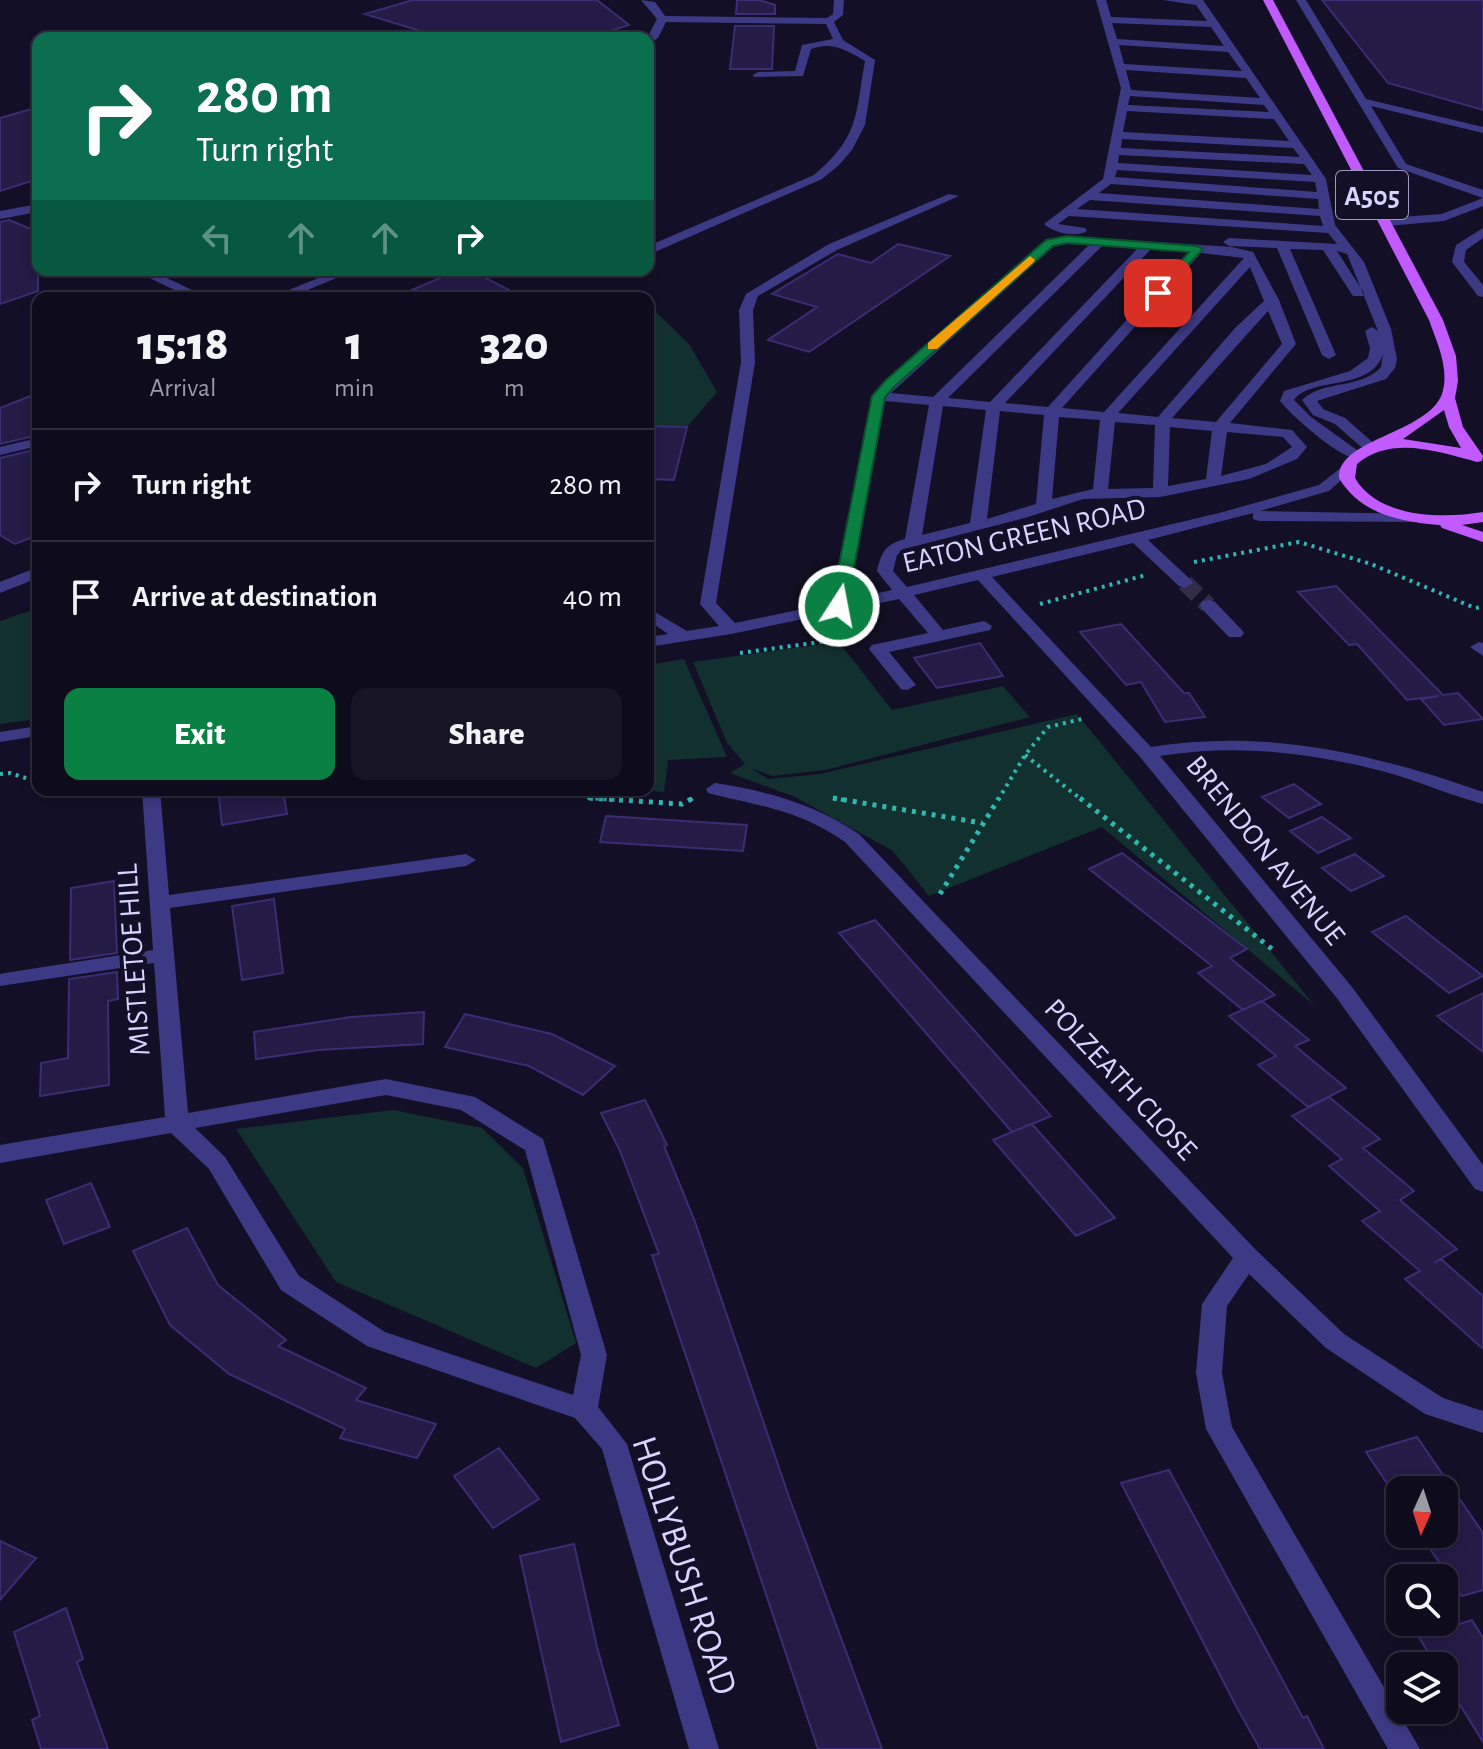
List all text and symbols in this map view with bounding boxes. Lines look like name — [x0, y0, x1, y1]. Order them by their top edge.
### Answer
icon: right — [64, 64, 168, 168]
text: 280 m — [196, 67, 333, 123]
text: Turn right — [196, 132, 333, 168]
road number: A505 — [1336, 171, 1408, 219]
icon: left — [195, 216, 239, 260]
icon: ahead — [279, 216, 323, 260]
icon: ahead — [363, 216, 407, 260]
icon: right — [447, 216, 491, 260]
pin — [1124, 259, 1192, 327]
icon: arrive — [1136, 271, 1180, 315]
text: 15:18 — [137, 321, 229, 369]
text: 1 — [345, 321, 363, 369]
text: 320 — [480, 321, 549, 369]
text: Arrival — [150, 375, 216, 401]
text: min — [334, 375, 374, 401]
text: m — [504, 375, 525, 401]
icon: right — [64, 463, 108, 507]
text: Turn right — [132, 470, 251, 500]
text: 280 m — [549, 470, 622, 500]
street label: EATON GREEN ROAD — [900, 493, 1149, 579]
position arrow — [797, 564, 881, 648]
icon: arrive — [64, 575, 108, 619]
text: Arrive at destination — [132, 582, 378, 612]
text: 40 m — [563, 582, 622, 612]
button: Exit — [64, 688, 335, 780]
button: Share — [351, 688, 622, 780]
street label: BRENDON AVENUE — [1180, 751, 1350, 951]
street label: MISTLETOE HILL — [112, 862, 156, 1057]
street label: POLZEATH CLOSE — [1038, 993, 1202, 1166]
street label: HOLLYBUSH ROAD — [625, 1432, 743, 1699]
north arrow — [1386, 1476, 1458, 1548]
map controls — [1386, 1476, 1458, 1724]
button: search — [1386, 1564, 1458, 1636]
button: layers — [1386, 1652, 1458, 1724]

